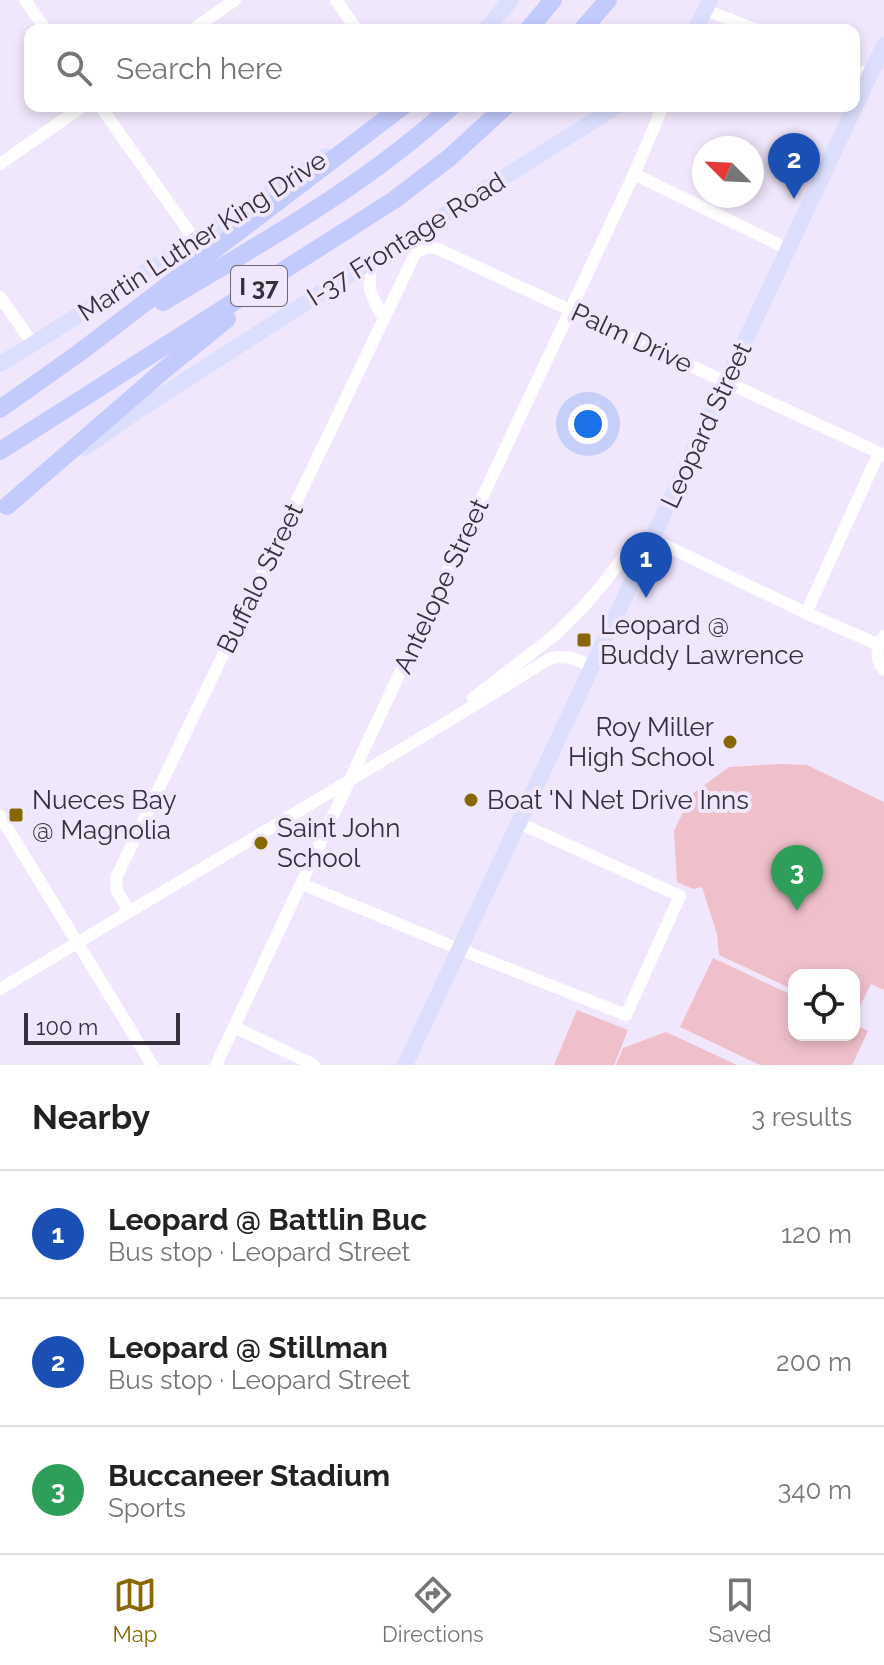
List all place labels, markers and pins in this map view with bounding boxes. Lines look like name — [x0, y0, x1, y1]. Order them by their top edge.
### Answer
pin: 2 — [768, 133, 820, 199]
pin: 1 — [620, 532, 672, 598]
place label: Leopard @ Buddy Lawrence — [600, 610, 804, 670]
marker: Leopard @ Buddy Lawrence — [575, 631, 593, 649]
place label: Roy Miller High School — [568, 712, 715, 772]
marker: Roy Miller High School — [721, 733, 739, 751]
place label: Nueces Bay @ Magnolia — [32, 785, 177, 845]
place label: Boat 'N Net Drive Inns — [487, 785, 749, 815]
marker: Boat 'N Net Drive Inns — [462, 791, 480, 809]
marker: Nueces Bay @ Magnolia — [7, 806, 25, 824]
place label: Saint John School — [277, 813, 400, 873]
marker: Saint John School — [252, 834, 270, 852]
pin: 3 — [771, 845, 823, 911]

